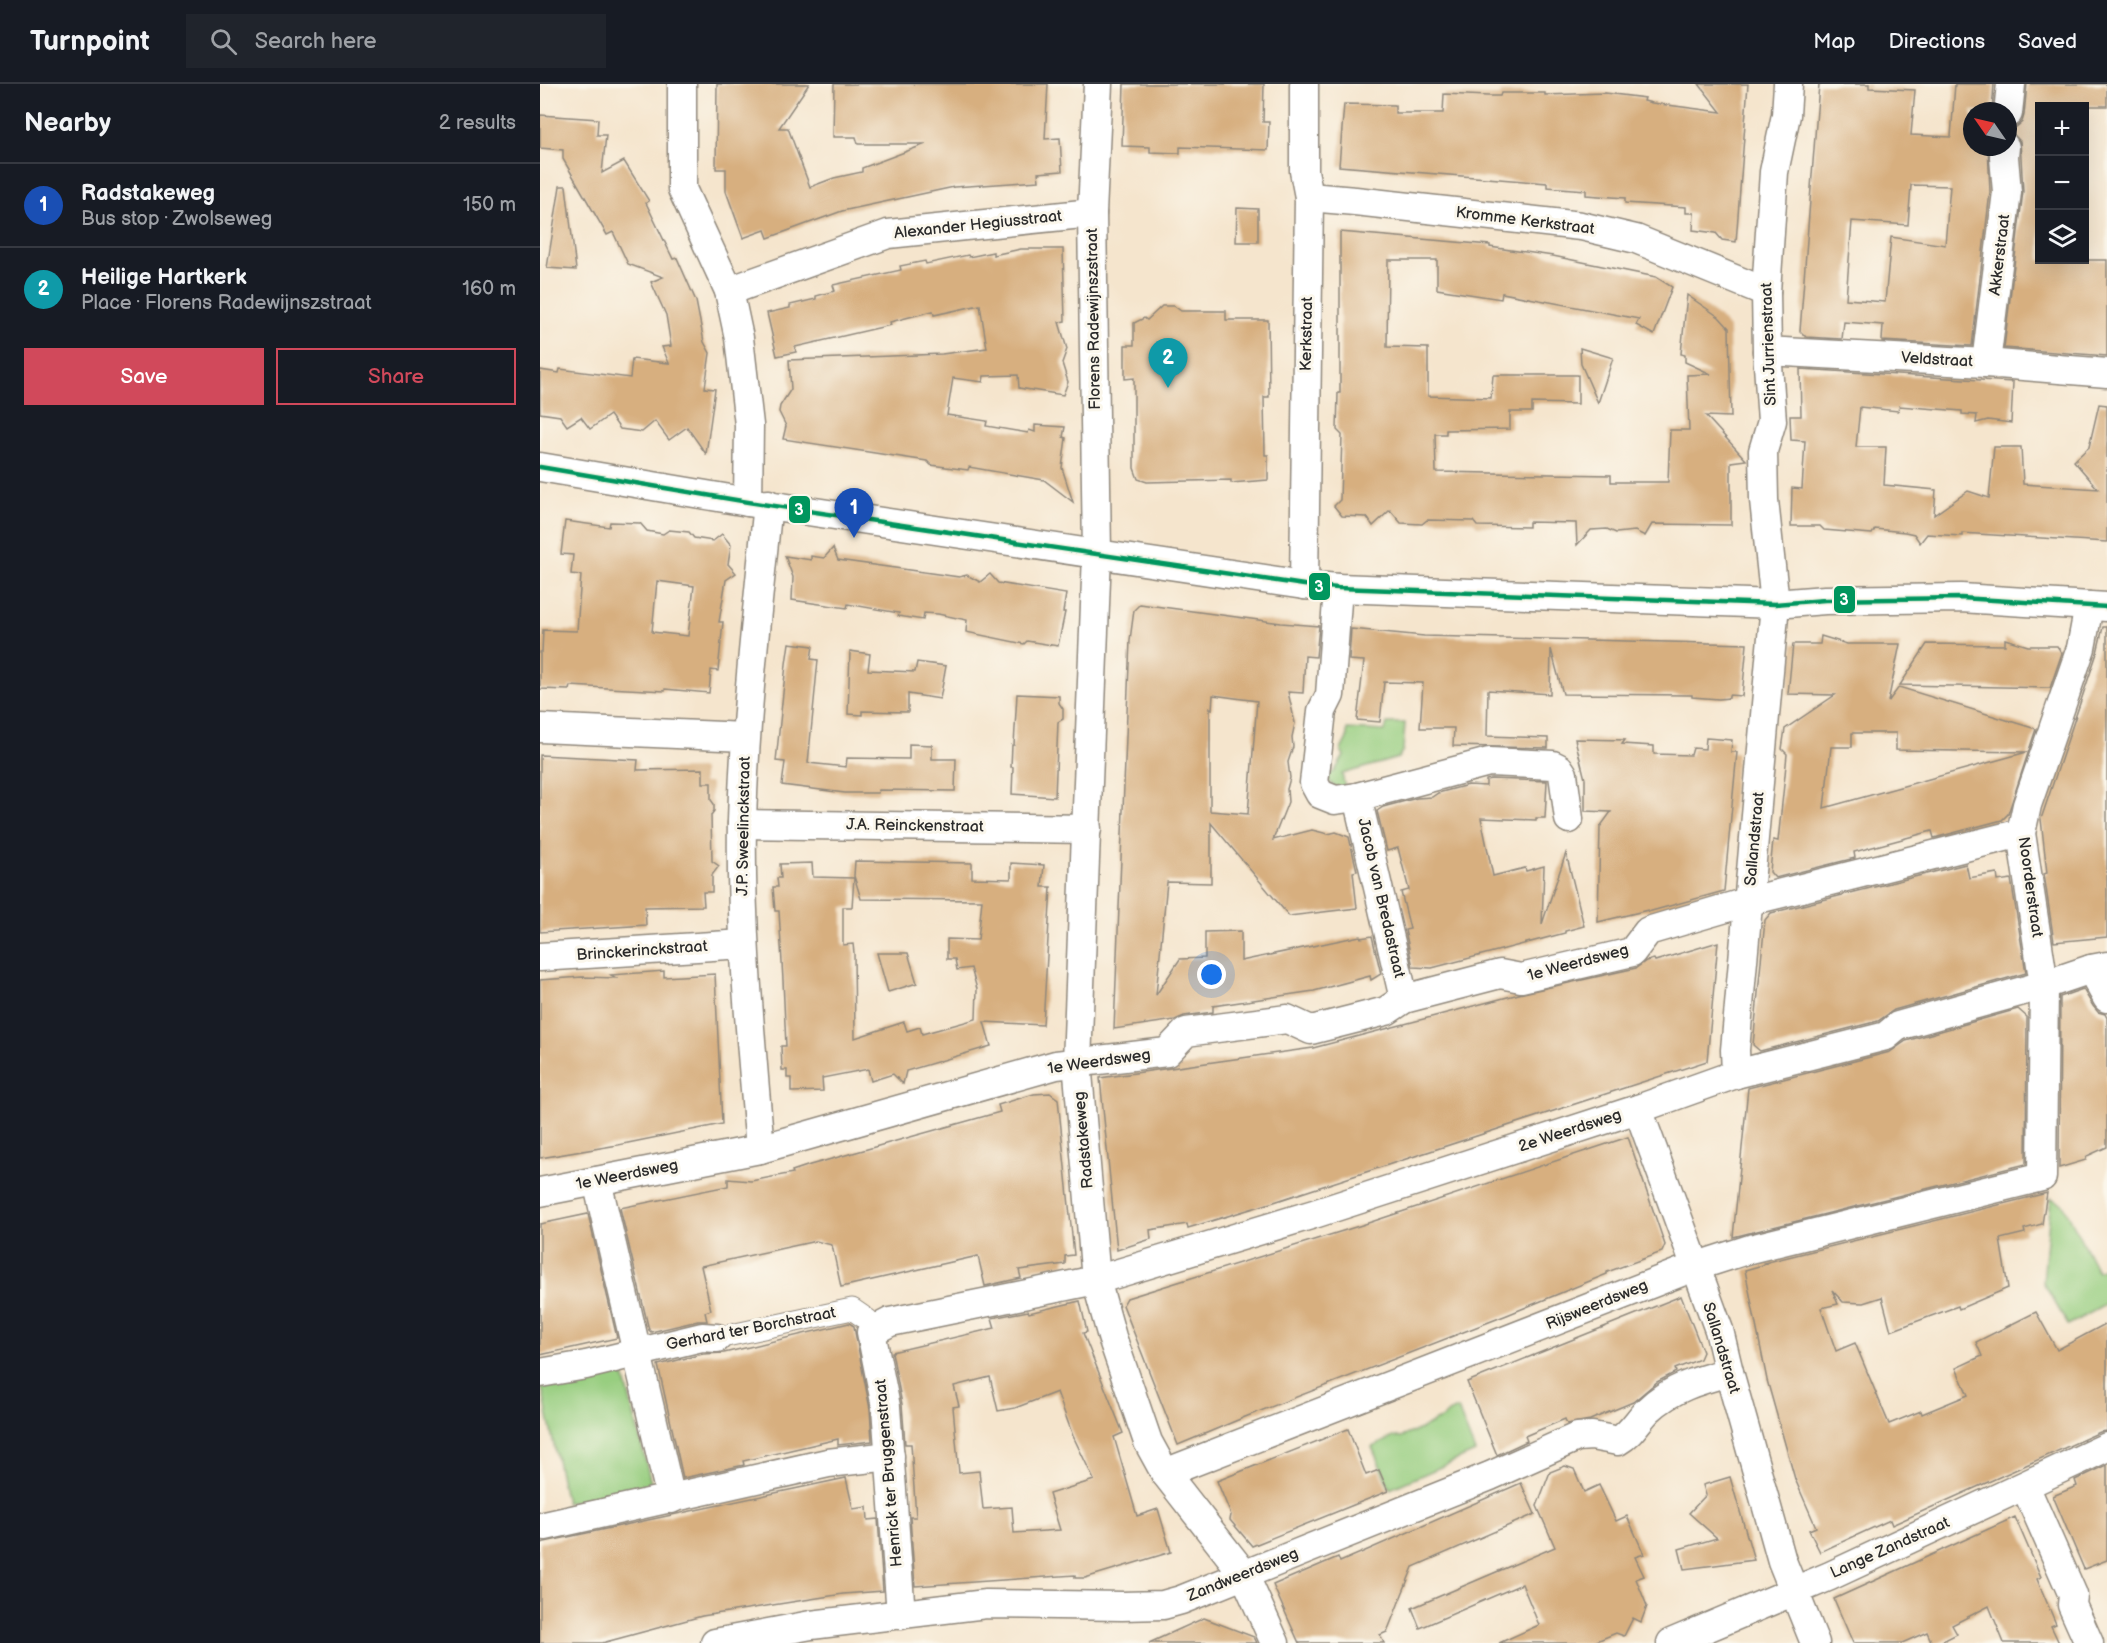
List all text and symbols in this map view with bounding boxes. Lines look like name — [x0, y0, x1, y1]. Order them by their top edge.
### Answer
search box — [186, 14, 606, 68]
text: Turnpoint — [30, 25, 150, 58]
icon: search — [207, 25, 240, 58]
text: Search here — [255, 28, 377, 55]
text: Map — [1813, 29, 1856, 54]
text: Directions — [1889, 29, 1985, 54]
text: Saved — [2018, 29, 2077, 54]
north arrow — [1963, 102, 2017, 156]
map controls — [2035, 102, 2089, 264]
button: + — [2035, 102, 2089, 156]
text: Nearby — [24, 108, 111, 139]
text: 2 results — [439, 111, 516, 135]
button: − — [2035, 156, 2089, 210]
text: Radstakeweg — [81, 180, 215, 207]
text: 1 — [39, 193, 48, 217]
text: 150 m — [463, 193, 516, 217]
street label: Kromme Kerkstraat — [1455, 203, 1596, 239]
text: Bus stop · Zwolseweg — [81, 207, 272, 231]
street label: Alexander Hegiusstraat — [893, 207, 1063, 243]
button: layers — [2035, 210, 2089, 264]
street label: Akkerstraat — [1986, 213, 2014, 297]
street label: Florens Radewijnszstraat — [1083, 228, 1105, 410]
text: Heilige Hartkerk — [81, 264, 247, 291]
text: 2 — [38, 277, 49, 301]
text: 160 m — [462, 277, 516, 301]
street label: Sint Jurrienstraat — [1757, 282, 1781, 406]
text: Place · Florens Radewijnszstraat — [81, 291, 372, 315]
street label: Kerkstraat — [1297, 296, 1317, 371]
pin: 2 — [1148, 338, 1188, 388]
button: Save — [24, 348, 264, 405]
button: Share — [276, 348, 516, 405]
street label: Veldstraat — [1901, 349, 1974, 371]
pin: 1 — [834, 488, 874, 538]
line badge: 3 — [788, 495, 811, 524]
text: 3 — [794, 501, 804, 520]
line badge: 3 — [1308, 572, 1331, 601]
text: 3 — [1314, 578, 1324, 597]
line badge: 3 — [1833, 585, 1856, 614]
text: 3 — [1839, 591, 1849, 610]
street label: J.P. Sweelinckstraat — [733, 756, 755, 896]
street label: Sallandstraat — [1741, 791, 1769, 887]
street label: J.A. Reinckenstraat — [846, 815, 984, 837]
street label: Jacob van Bredastraat — [1353, 816, 1409, 980]
street label: Noorderstraat — [2014, 835, 2046, 939]
street label: Brinckerinckstraat — [576, 937, 708, 965]
street label: 1e Weerdsweg — [1525, 940, 1631, 986]
your location — [1197, 960, 1226, 989]
street label: 1e Weerdsweg — [1046, 1045, 1152, 1079]
street label: Radstakeweg — [1070, 1091, 1098, 1189]
street label: 2e Weerdsweg — [1516, 1105, 1624, 1157]
street label: 1e Weerdsweg — [574, 1156, 680, 1194]
street label: Rijsweerdsweg — [1543, 1276, 1651, 1334]
street label: Sallandstraat — [1698, 1300, 1744, 1396]
street label: Gerhard ter Borchstraat — [665, 1303, 837, 1355]
street label: Henrick ter Bruggenstraat — [871, 1378, 907, 1568]
street label: Lange Zandstraat — [1828, 1513, 1953, 1583]
street label: Zandweerdsweg — [1184, 1544, 1301, 1606]

